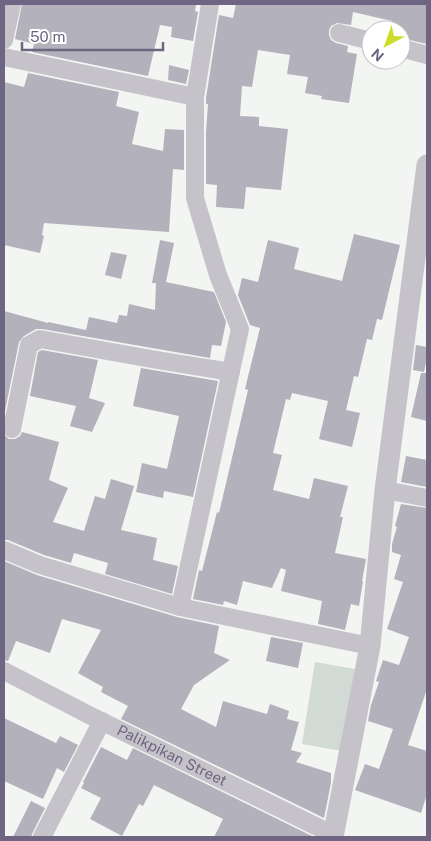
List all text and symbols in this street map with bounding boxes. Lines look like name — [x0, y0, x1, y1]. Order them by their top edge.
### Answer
scale bar — [22, 20, 164, 52]
north arrow — [361, 20, 411, 70]
text: 50 m — [30, 28, 65, 45]
text: N — [368, 45, 387, 64]
street label: Palikpikan Street — [115, 721, 230, 789]

